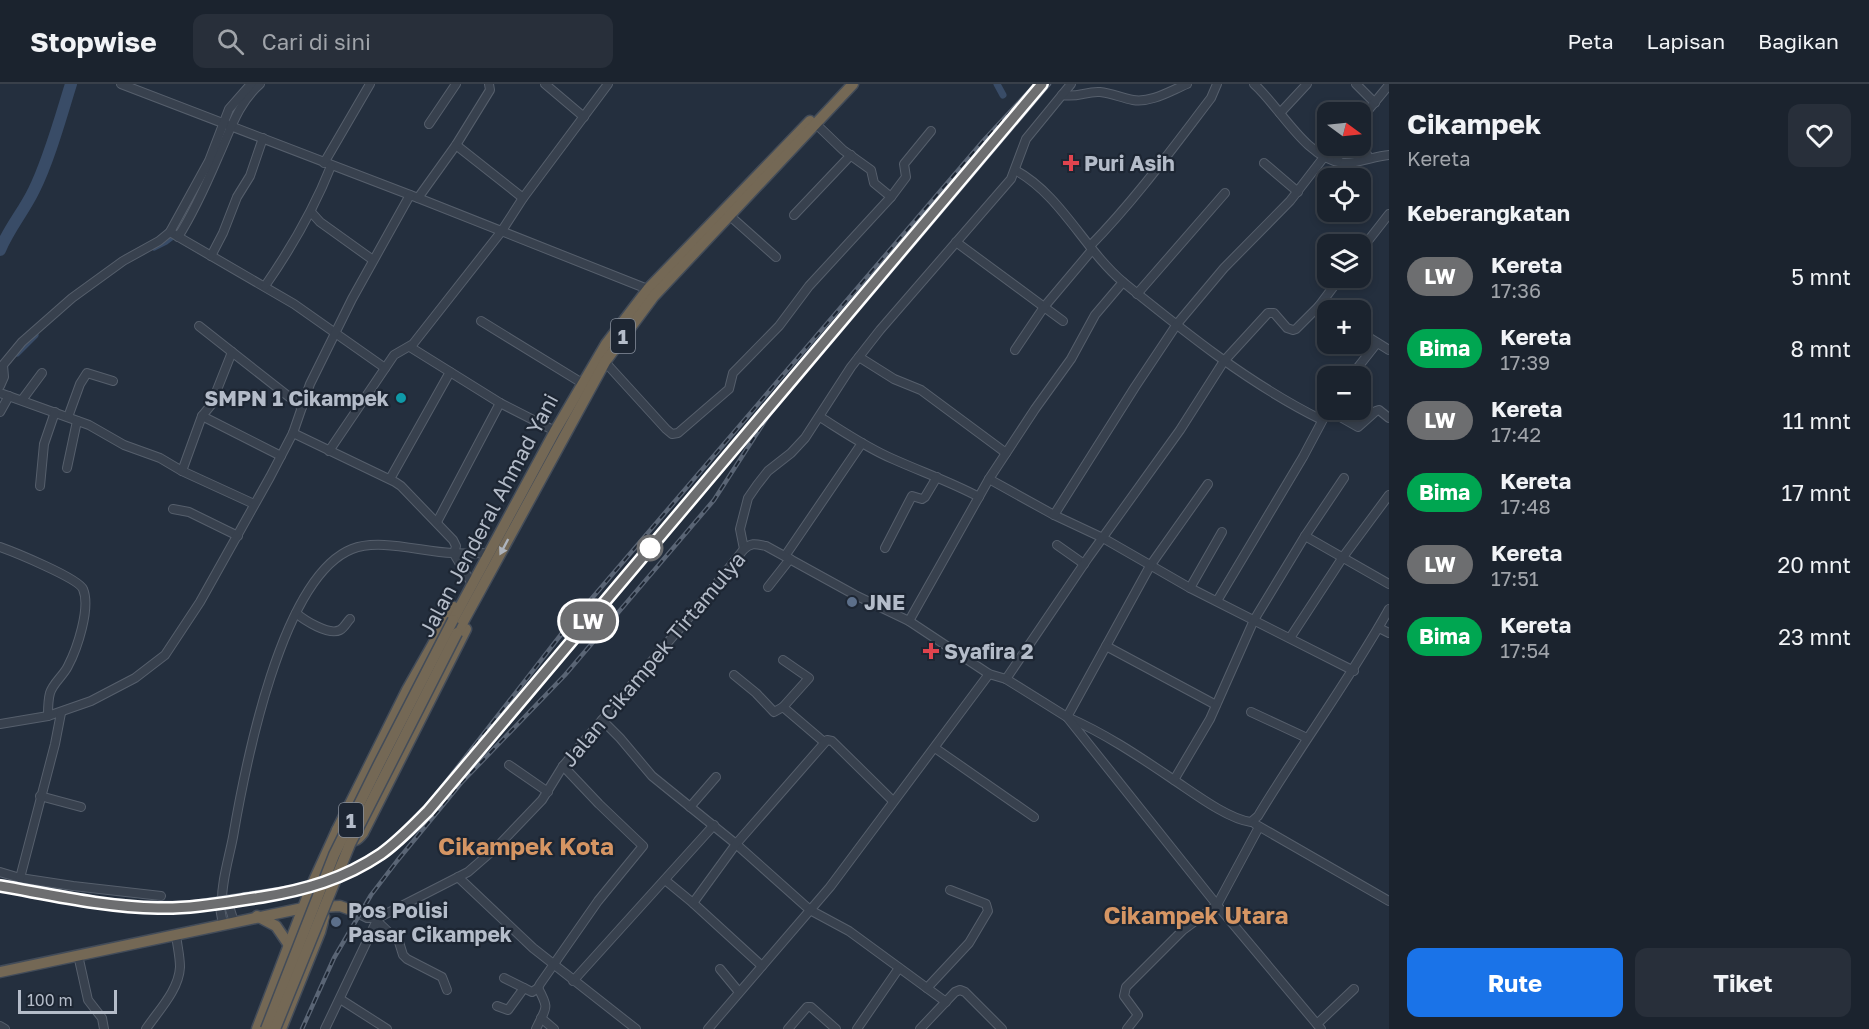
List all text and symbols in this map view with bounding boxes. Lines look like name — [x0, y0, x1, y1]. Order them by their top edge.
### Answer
search box — [193, 14, 613, 68]
text: Stopwise — [30, 25, 157, 58]
icon: search — [214, 25, 247, 58]
text: Cari di sini — [262, 28, 371, 55]
text: Peta — [1568, 28, 1614, 54]
text: Lapisan — [1647, 28, 1725, 54]
text: Bagikan — [1758, 28, 1839, 54]
north arrow — [1317, 102, 1371, 156]
map controls — [1317, 102, 1371, 420]
button: heart — [1788, 104, 1851, 167]
text: Cikampek — [1407, 107, 1541, 140]
text: Kereta — [1407, 146, 1471, 170]
place label: Puri Asih — [1084, 150, 1175, 176]
marker: Puri Asih — [1062, 154, 1080, 172]
button: locate — [1317, 168, 1371, 222]
text: Keberangkatan — [1407, 199, 1570, 226]
button: layers — [1317, 234, 1371, 288]
text: Kereta — [1491, 251, 1562, 278]
text: LW — [1424, 263, 1456, 289]
text: 5 mnt — [1791, 263, 1851, 290]
text: 17:36 — [1491, 278, 1541, 302]
button: + — [1317, 300, 1371, 354]
road number: 1 — [611, 319, 635, 353]
text: Kereta — [1500, 323, 1571, 350]
text: Bima — [1419, 335, 1470, 361]
text: 8 mnt — [1790, 335, 1851, 362]
text: 17:39 — [1500, 350, 1550, 374]
button: − — [1317, 366, 1371, 420]
place label: SMPN 1 Cikampek — [204, 385, 389, 411]
street label: Jalan Jenderal Ahmad Yani — [413, 389, 563, 641]
marker: SMPN 1 Cikampek — [394, 391, 408, 405]
text: Kereta — [1491, 395, 1562, 422]
text: LW — [1424, 407, 1456, 433]
text: 11 mnt — [1783, 407, 1851, 434]
text: 17:42 — [1491, 422, 1541, 446]
text: Kereta — [1500, 467, 1571, 494]
text: Bima — [1419, 479, 1470, 505]
text: 17 mnt — [1782, 479, 1851, 506]
text: 17:48 — [1500, 494, 1551, 518]
unlabelled marker — [637, 535, 663, 561]
one-way arrow — [499, 538, 509, 555]
text: Kereta — [1491, 539, 1562, 566]
street label: Jalan Cikampek Tirtamulya — [555, 546, 751, 772]
text: LW — [1424, 551, 1456, 577]
text: 20 mnt — [1778, 551, 1851, 578]
text: 17:51 — [1491, 566, 1539, 590]
place label: JNE — [864, 589, 905, 615]
marker: JNE — [845, 595, 859, 609]
line badge: LW — [561, 602, 615, 640]
text: LW — [572, 608, 604, 634]
text: Kereta — [1500, 611, 1571, 638]
text: Bima — [1419, 623, 1470, 649]
text: 23 mnt — [1778, 623, 1851, 650]
place label: Syafira 2 — [944, 638, 1034, 664]
text: 17:54 — [1500, 638, 1550, 662]
marker: Syafira 2 — [922, 642, 940, 660]
road number: 1 — [339, 803, 363, 837]
district label: Cikampek Kota — [438, 831, 614, 860]
place label: Pos Polisi Pasar Cikampek — [348, 897, 512, 947]
district label: Cikampek Utara — [1103, 900, 1289, 929]
marker: Pos Polisi Pasar Cikampek — [329, 915, 343, 929]
button: Rute — [1407, 948, 1623, 1017]
button: Tiket — [1635, 948, 1851, 1017]
scale bar — [18, 987, 117, 1014]
text: 100 m — [27, 990, 73, 1010]

